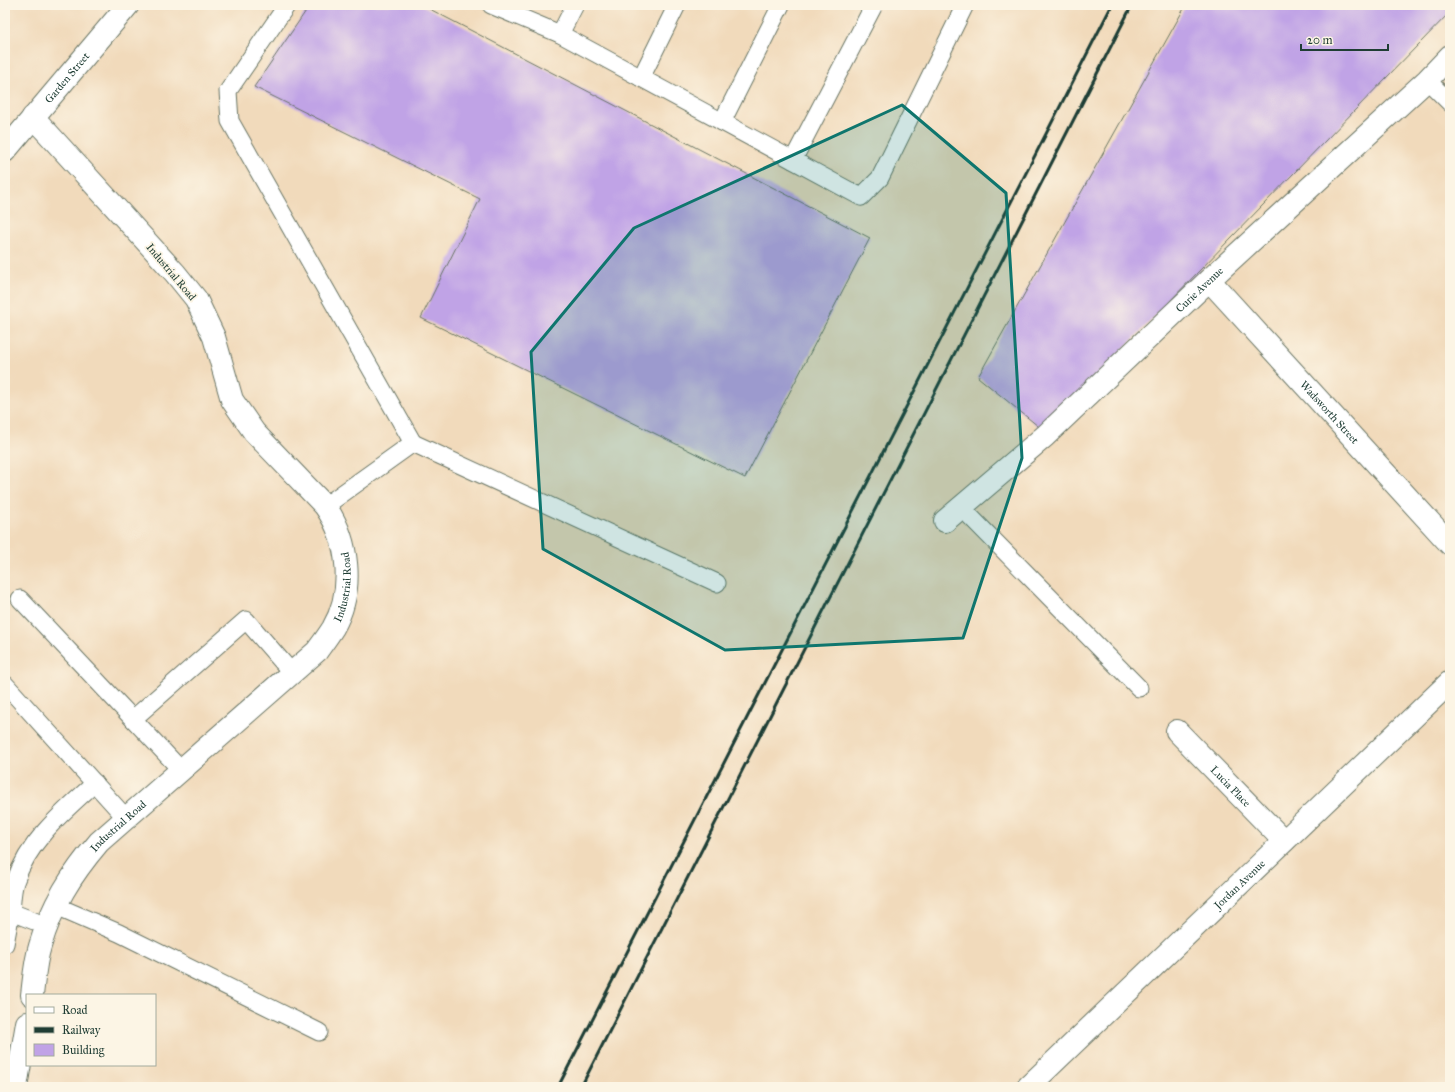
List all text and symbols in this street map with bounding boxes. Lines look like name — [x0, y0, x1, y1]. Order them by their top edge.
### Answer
scale bar — [1301, 26, 1388, 52]
text: 20 m — [1307, 33, 1333, 47]
street label: Garden Street — [42, 49, 92, 106]
street label: Industrial Road — [143, 241, 199, 304]
street label: Curie Avenue — [1173, 264, 1226, 315]
street label: Wadsworth Street — [1298, 378, 1362, 446]
street label: Industrial Road — [331, 551, 353, 624]
street label: Lucia Place — [1208, 763, 1254, 810]
street label: Industrial Road — [87, 797, 149, 854]
street label: Jordan Avenue — [1211, 856, 1268, 913]
legend — [26, 994, 156, 1066]
text: Road — [62, 1003, 88, 1017]
text: Railway — [62, 1023, 101, 1037]
text: Building — [62, 1043, 105, 1058]

